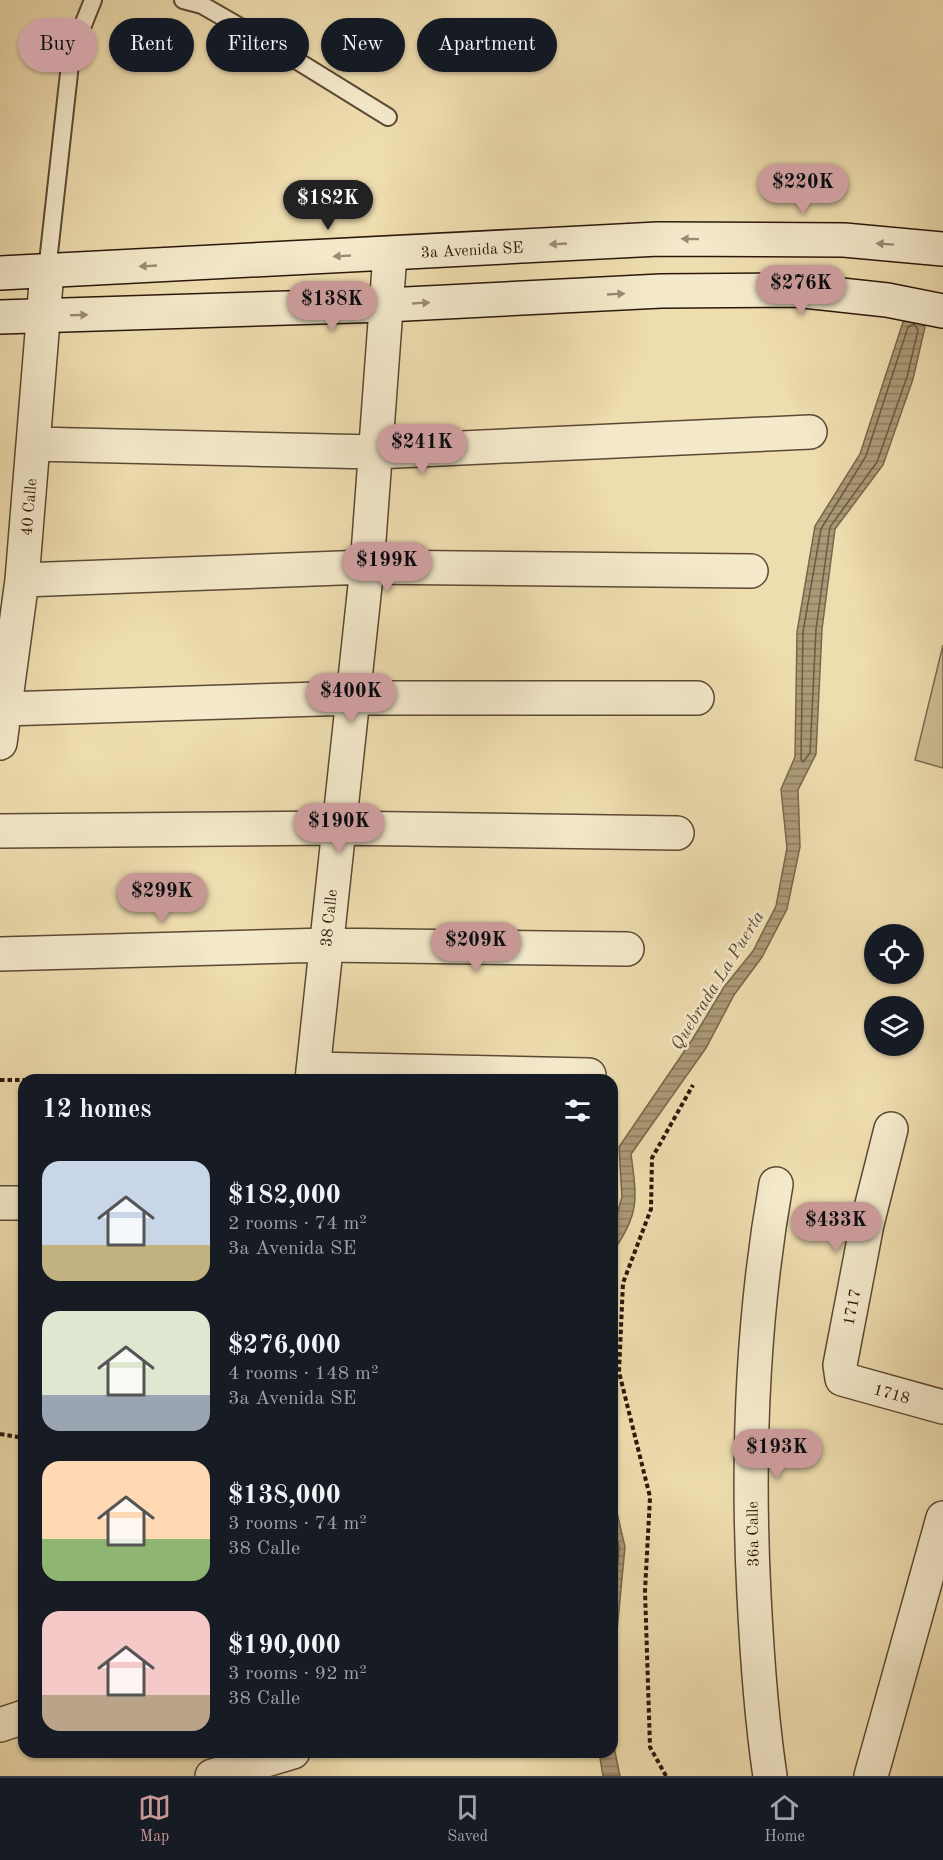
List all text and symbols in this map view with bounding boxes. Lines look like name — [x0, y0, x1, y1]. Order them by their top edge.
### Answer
chip: Buy — [18, 18, 97, 72]
chip: Rent — [109, 18, 194, 72]
chip: Filters — [206, 18, 309, 72]
chip: New — [321, 18, 405, 72]
chip: Apartment — [417, 18, 557, 72]
pin: $220K — [761, 164, 845, 215]
text: $220K — [772, 173, 834, 193]
pin: $182K — [286, 180, 370, 231]
text: $182K — [297, 189, 359, 209]
one-way arrow — [680, 234, 699, 244]
one-way arrow — [875, 239, 894, 248]
street label: 3a Avenida SE — [420, 240, 524, 262]
one-way arrow — [549, 240, 568, 249]
one-way arrow — [333, 252, 352, 261]
one-way arrow — [138, 261, 157, 270]
pin: $276K — [759, 265, 843, 316]
text: $276K — [770, 274, 832, 294]
pin: $138K — [290, 281, 374, 332]
one-way arrow — [607, 289, 626, 298]
text: $138K — [301, 290, 363, 310]
one-way arrow — [412, 299, 431, 308]
one-way arrow — [70, 310, 89, 319]
pin: $241K — [380, 424, 464, 475]
text: $241K — [391, 433, 453, 453]
street label: 40 Calle — [20, 478, 40, 537]
pin: $199K — [345, 542, 429, 593]
text: $199K — [356, 551, 418, 571]
pin: $400K — [309, 673, 393, 724]
text: $400K — [320, 682, 382, 702]
pin: $190K — [297, 803, 381, 854]
text: $190K — [308, 812, 370, 832]
pin: $299K — [120, 873, 204, 924]
text: $299K — [131, 882, 193, 902]
street label: 38 Calle — [319, 889, 341, 948]
water label: Quebrada La Puerta — [668, 908, 768, 1053]
pin: $209K — [434, 922, 518, 973]
map controls — [864, 924, 924, 1056]
button: locate — [864, 924, 924, 984]
text: $209K — [445, 931, 507, 951]
button: layers — [864, 996, 924, 1056]
icon: filters — [561, 1094, 594, 1127]
text: 12 homes — [42, 1097, 151, 1123]
text: $182,000 — [228, 1183, 341, 1209]
icon: home — [90, 1185, 162, 1257]
pin: $433K — [794, 1202, 878, 1253]
text: $433K — [805, 1211, 867, 1231]
text: 2 rooms · 74 m² — [228, 1214, 367, 1234]
text: 3a Avenida SE — [228, 1239, 356, 1259]
street label: 1717 — [842, 1288, 864, 1327]
text: $276,000 — [228, 1333, 341, 1359]
icon: home — [90, 1335, 162, 1407]
text: 4 rooms · 148 m² — [228, 1364, 378, 1384]
street label: 1718 — [871, 1382, 911, 1408]
text: 3a Avenida SE — [228, 1389, 356, 1409]
pin: $193K — [735, 1429, 819, 1480]
text: $193K — [746, 1438, 808, 1458]
text: $138,000 — [228, 1483, 341, 1509]
icon: home — [90, 1485, 162, 1557]
street label: 36a Calle — [745, 1501, 763, 1567]
text: 3 rooms · 74 m² — [228, 1514, 367, 1534]
text: 38 Calle — [228, 1539, 300, 1559]
text: $190,000 — [228, 1633, 341, 1659]
icon: home — [90, 1635, 162, 1707]
text: 3 rooms · 92 m² — [228, 1664, 367, 1684]
text: 38 Calle — [228, 1689, 300, 1709]
tab: Map — [138, 1791, 171, 1847]
tab: Saved — [447, 1791, 488, 1847]
tab: Home — [764, 1791, 805, 1847]

